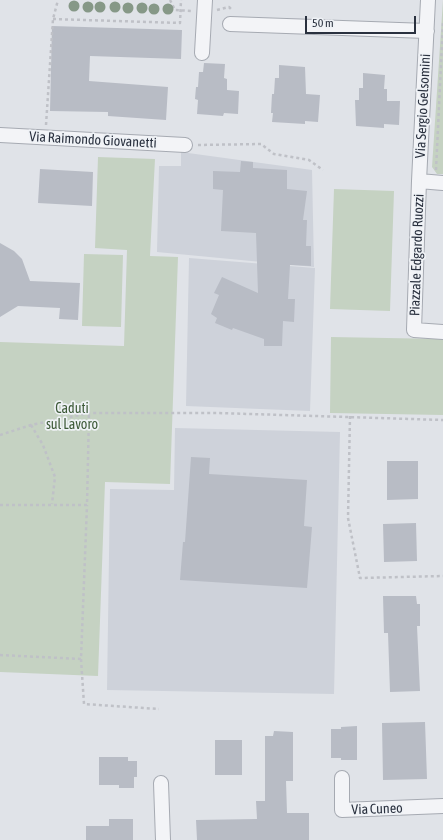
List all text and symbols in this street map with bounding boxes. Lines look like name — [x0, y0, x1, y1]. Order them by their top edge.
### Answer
scale bar — [307, 8, 418, 34]
text: 50 m — [312, 16, 334, 30]
street label: Via Sergio Gelsomini — [412, 53, 434, 159]
street label: Via Raimondo Giovanetti — [29, 128, 157, 152]
street label: Piazzale Edgardo Ruozzi — [406, 194, 428, 316]
park label: Caduti sul Lavoro — [46, 401, 98, 434]
street label: Via Cuneo — [351, 800, 403, 818]

